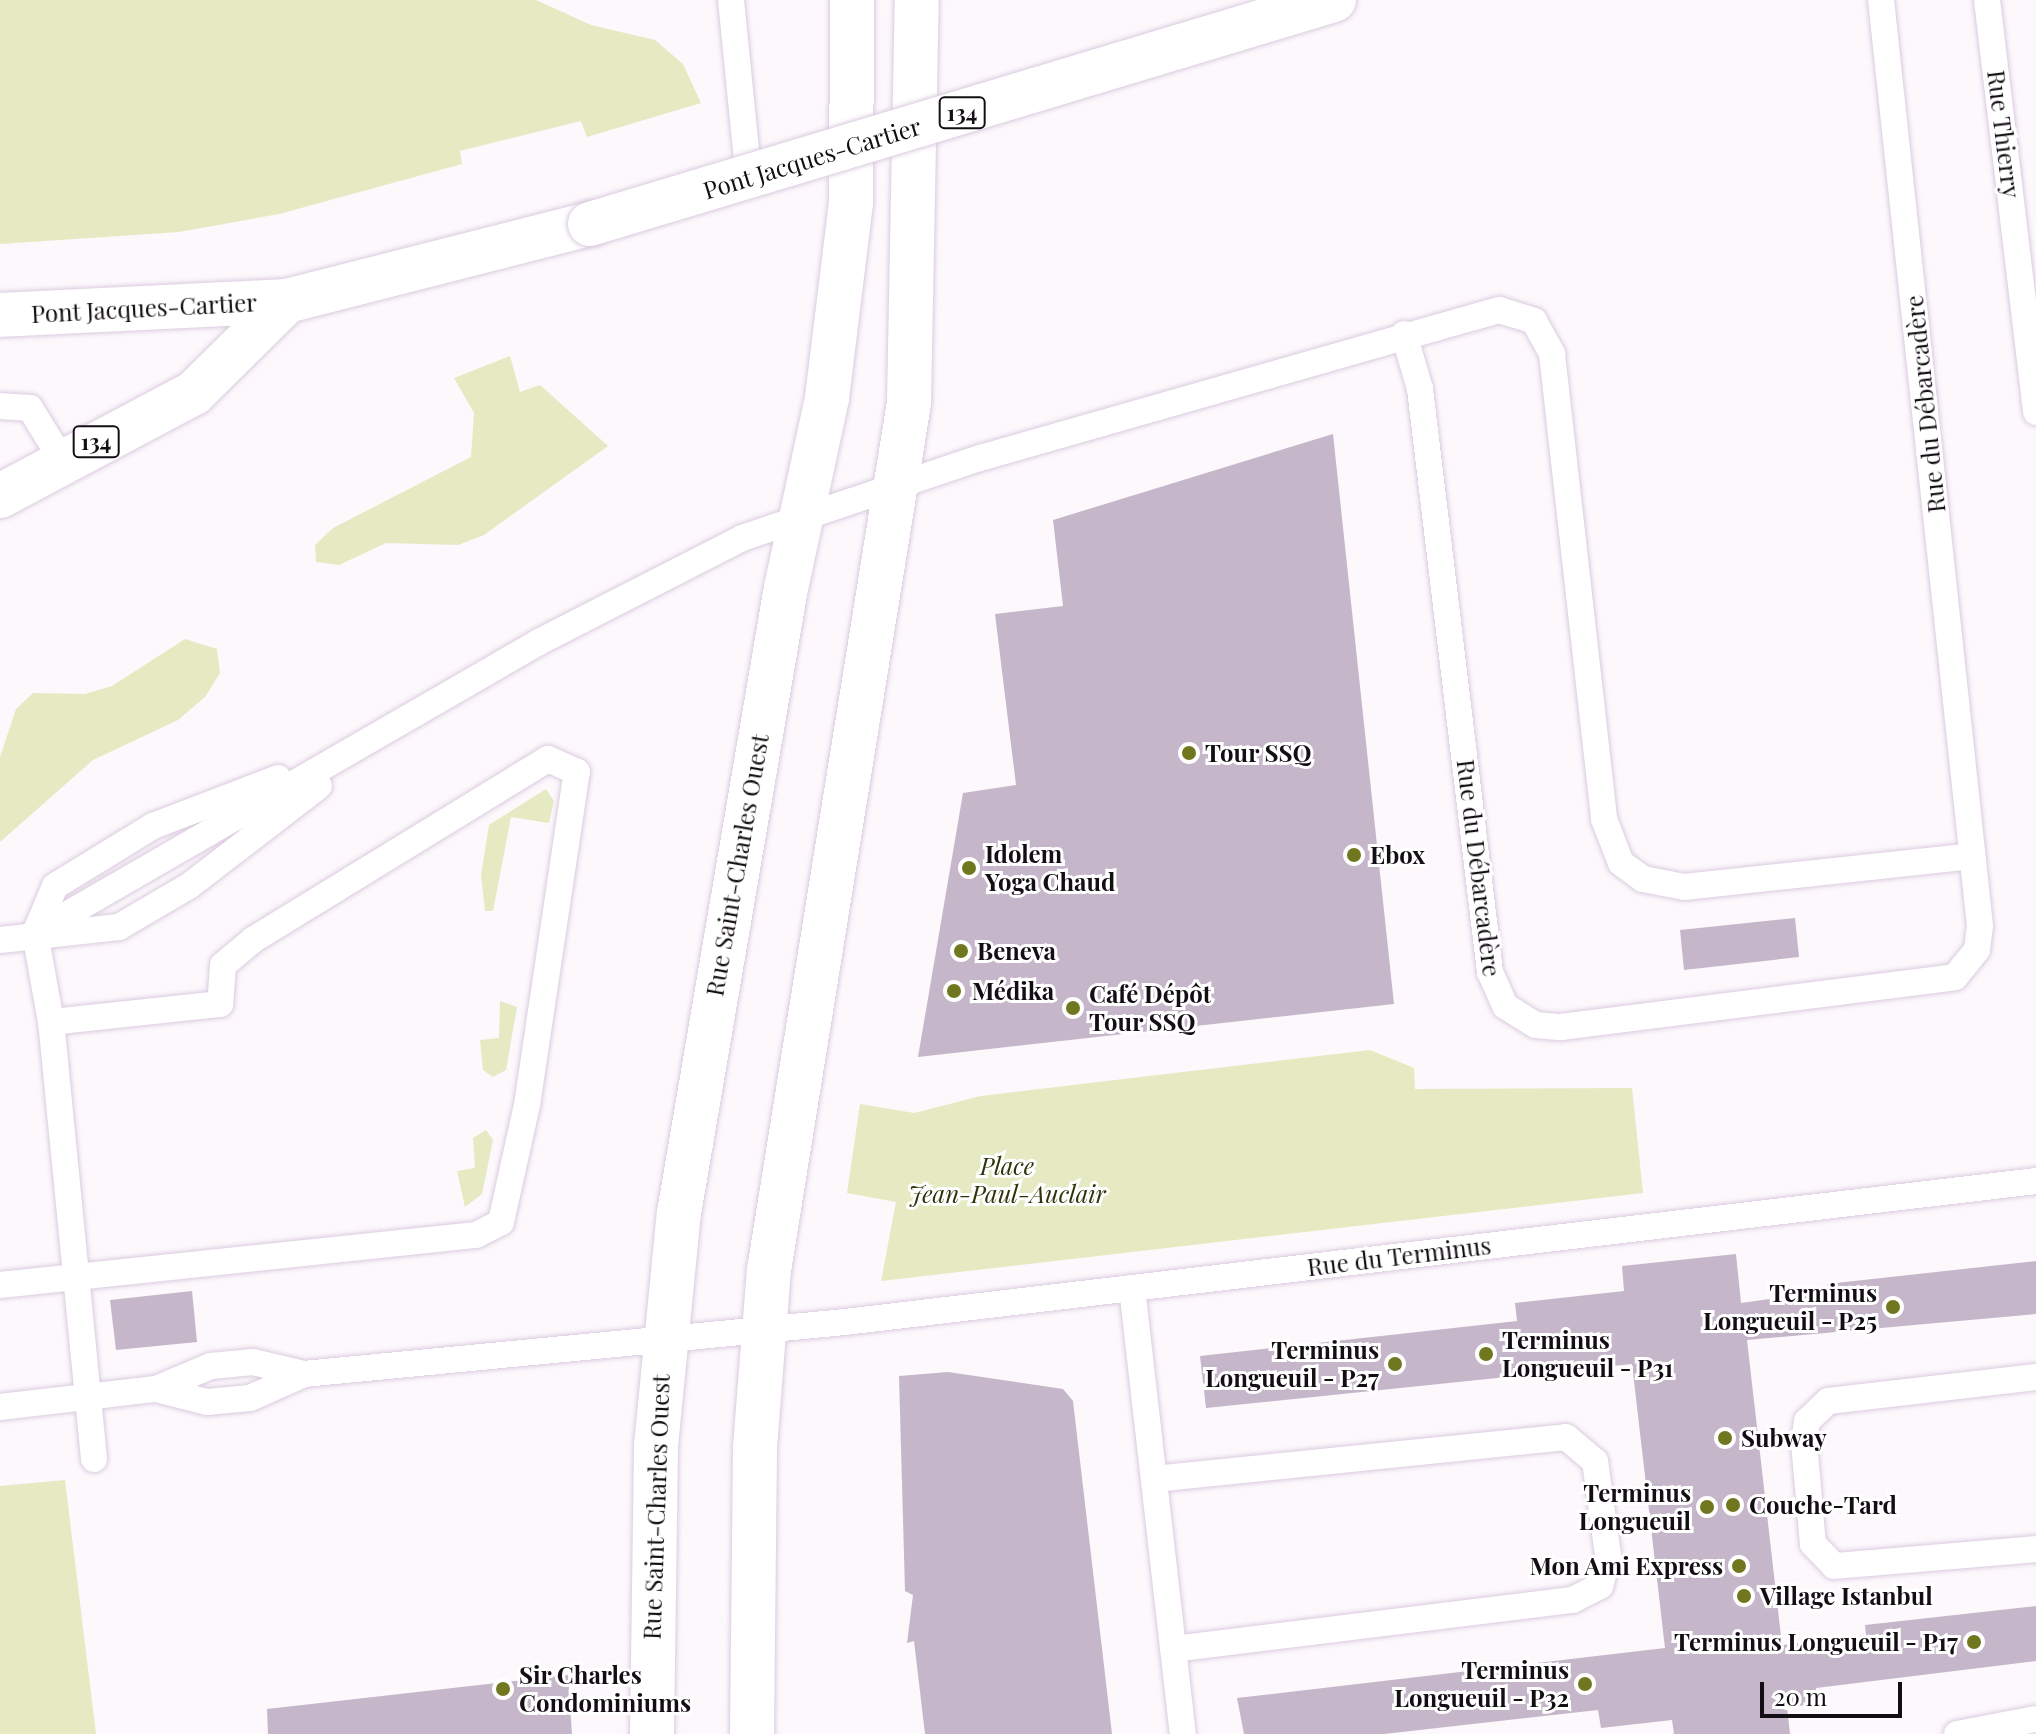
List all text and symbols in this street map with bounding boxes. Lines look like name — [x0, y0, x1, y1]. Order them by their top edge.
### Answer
street label: Rue Thierry — [1982, 68, 2026, 200]
road number: 134 — [938, 95, 986, 131]
street label: Pont Jacques-Cartier — [700, 111, 924, 205]
street label: Pont Jacques-Cartier — [30, 288, 258, 328]
street label: Rue du Débarcadère — [1899, 294, 1951, 514]
road number: 134 — [72, 424, 120, 460]
street label: Rue Saint-Charles Ouest — [700, 732, 774, 998]
place label: Tour SSQ — [1205, 739, 1312, 767]
marker: Tour SSQ — [1180, 744, 1198, 762]
street label: Rue du Débarcadère — [1451, 758, 1507, 978]
place label: Idolem Yoga Chaud — [985, 840, 1115, 896]
place label: Ebox — [1370, 841, 1425, 869]
marker: Ebox — [1345, 846, 1363, 864]
marker: Idolem Yoga Chaud — [960, 859, 978, 877]
place label: Beneva — [977, 937, 1056, 965]
marker: Beneva — [952, 942, 970, 960]
place label: Médika — [972, 977, 1054, 1005]
marker: Médika — [943, 980, 965, 1002]
place label: Café Dépôt Tour SSQ — [1089, 980, 1211, 1036]
marker: Café Dépôt Tour SSQ — [1064, 999, 1082, 1017]
park label: Place Jean-Paul-Auclair — [908, 1152, 1106, 1208]
street label: Rue du Terminus — [1305, 1230, 1493, 1282]
place label: Terminus Longueuil - P25 — [1703, 1279, 1877, 1335]
marker: Terminus Longueuil - P25 — [1884, 1298, 1902, 1316]
place label: Terminus Longueuil - P31 — [1502, 1326, 1673, 1382]
place label: Terminus Longueuil - P27 — [1205, 1336, 1379, 1392]
marker: Terminus Longueuil - P31 — [1477, 1345, 1495, 1363]
marker: Terminus Longueuil - P27 — [1386, 1355, 1404, 1373]
street label: Rue Saint-Charles Ouest — [637, 1374, 675, 1640]
place label: Subway — [1741, 1424, 1827, 1452]
marker: Subway — [1716, 1429, 1734, 1447]
place label: Terminus Longueuil — [1579, 1479, 1691, 1535]
place label: Couche-Tard — [1749, 1491, 1897, 1519]
marker: Couche-Tard — [1724, 1496, 1742, 1514]
marker: Terminus Longueuil — [1698, 1498, 1716, 1516]
place label: Mon Ami Express — [1529, 1552, 1723, 1580]
marker: Mon Ami Express — [1730, 1557, 1748, 1575]
place label: Village Istanbul — [1760, 1582, 1933, 1610]
marker: Village Istanbul — [1735, 1587, 1753, 1605]
place label: Terminus Longueuil - P17 — [1674, 1628, 1958, 1656]
marker: Terminus Longueuil - P17 — [1965, 1633, 1983, 1651]
place label: Terminus Longueuil - P32 — [1394, 1656, 1569, 1712]
place label: Sir Charles Condominiums — [519, 1661, 691, 1717]
scale bar — [1764, 1666, 1906, 1716]
marker: Terminus Longueuil - P32 — [1576, 1675, 1594, 1693]
marker: Sir Charles Condominiums — [494, 1680, 512, 1698]
text: 20 m — [1774, 1680, 1827, 1712]

